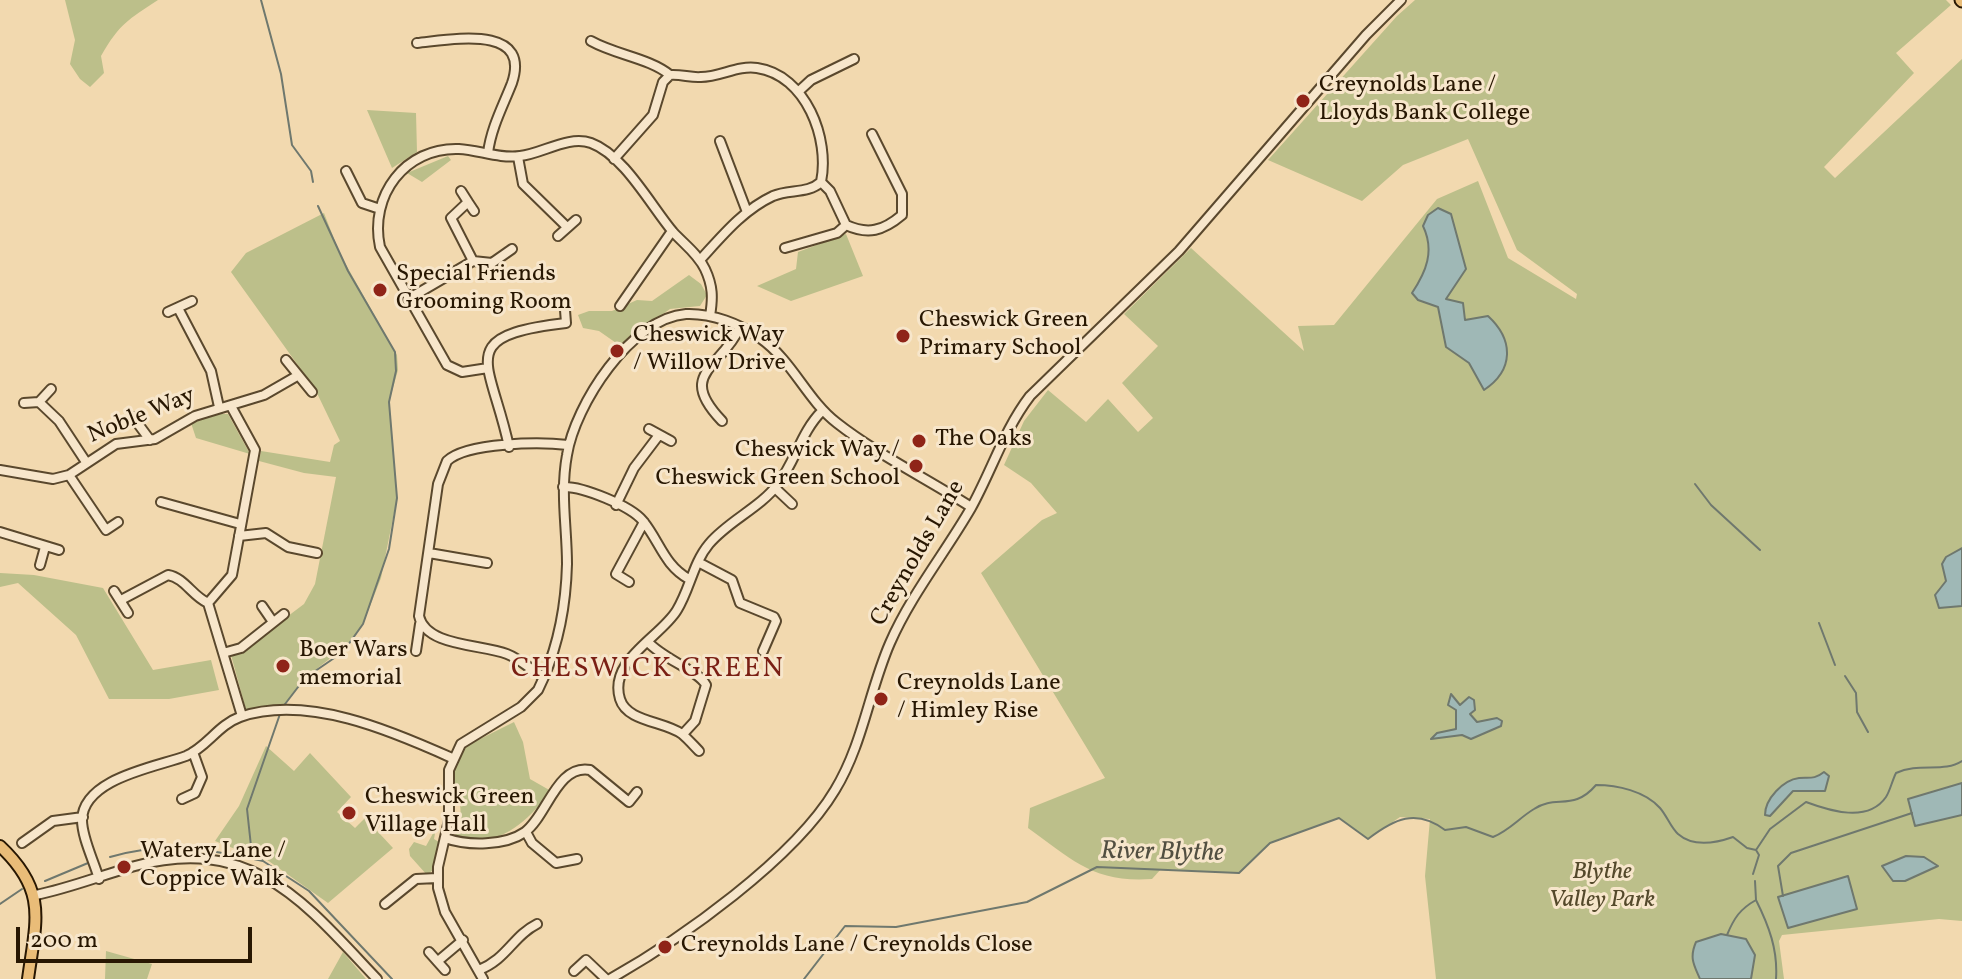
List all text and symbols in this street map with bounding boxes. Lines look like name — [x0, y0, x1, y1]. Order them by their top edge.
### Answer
place label: Creynolds Lane / Lloyds Bank College — [1319, 73, 1530, 129]
marker: Creynolds Lane / Lloyds Bank College — [1294, 92, 1312, 110]
place label: Special Friends Grooming Room — [396, 262, 572, 318]
marker: Special Friends Grooming Room — [371, 281, 389, 299]
place label: Cheswick Green Primary School — [919, 308, 1089, 364]
place label: Cheswick Way / Willow Drive — [633, 323, 786, 379]
marker: Cheswick Green Primary School — [894, 327, 912, 345]
marker: Cheswick Way / Willow Drive — [608, 342, 626, 360]
street label: Noble Way — [84, 382, 200, 452]
place label: The Oaks — [935, 427, 1032, 455]
marker: The Oaks — [910, 432, 928, 450]
place label: Cheswick Way / Cheswick Green School — [655, 438, 900, 494]
marker: Cheswick Way / Cheswick Green School — [907, 457, 925, 475]
street label: Creynolds Lane — [866, 476, 972, 632]
place label: Boer Wars memorial — [299, 638, 408, 694]
district label: CHESWICK GREEN — [511, 654, 785, 688]
marker: Boer Wars memorial — [274, 657, 292, 675]
place label: Creynolds Lane / Himley Rise — [897, 671, 1061, 727]
marker: Creynolds Lane / Himley Rise — [872, 690, 890, 708]
place label: Cheswick Green Village Hall — [365, 785, 535, 841]
marker: Cheswick Green Village Hall — [340, 804, 358, 822]
water label: River Blythe — [1100, 837, 1224, 871]
place label: Watery Lane / Coppice Walk — [140, 839, 286, 895]
marker: Watery Lane / Coppice Walk — [115, 858, 133, 876]
park label: Blythe Valley Park — [1549, 860, 1655, 916]
scale bar — [20, 911, 256, 961]
text: 200 m — [30, 924, 98, 958]
place label: Creynolds Lane / Creynolds Close — [681, 933, 1033, 961]
marker: Creynolds Lane / Creynolds Close — [656, 938, 674, 956]

